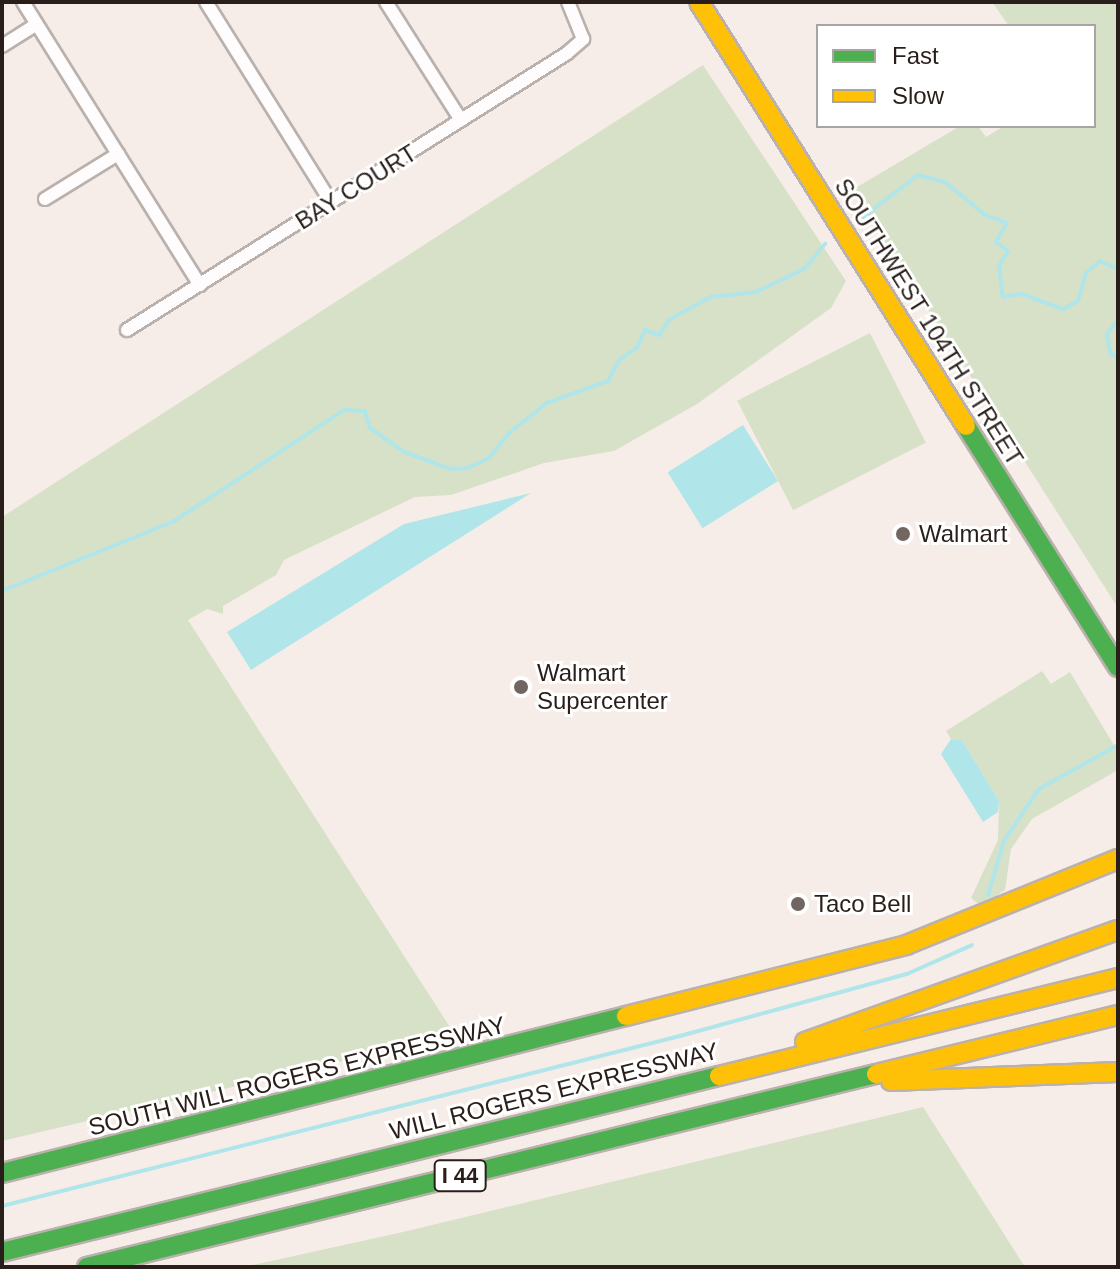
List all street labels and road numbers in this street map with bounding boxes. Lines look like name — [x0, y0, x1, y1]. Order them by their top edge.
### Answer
street label: BAY COURT — [290, 138, 422, 236]
street label: SOUTHWEST 104TH STREET — [828, 173, 1030, 471]
street label: SOUTH WILL ROGERS EXPRESSWAY — [85, 1010, 509, 1142]
street label: WILL ROGERS EXPRESSWAY — [386, 1036, 722, 1146]
road number: I 44 — [432, 1158, 488, 1194]

